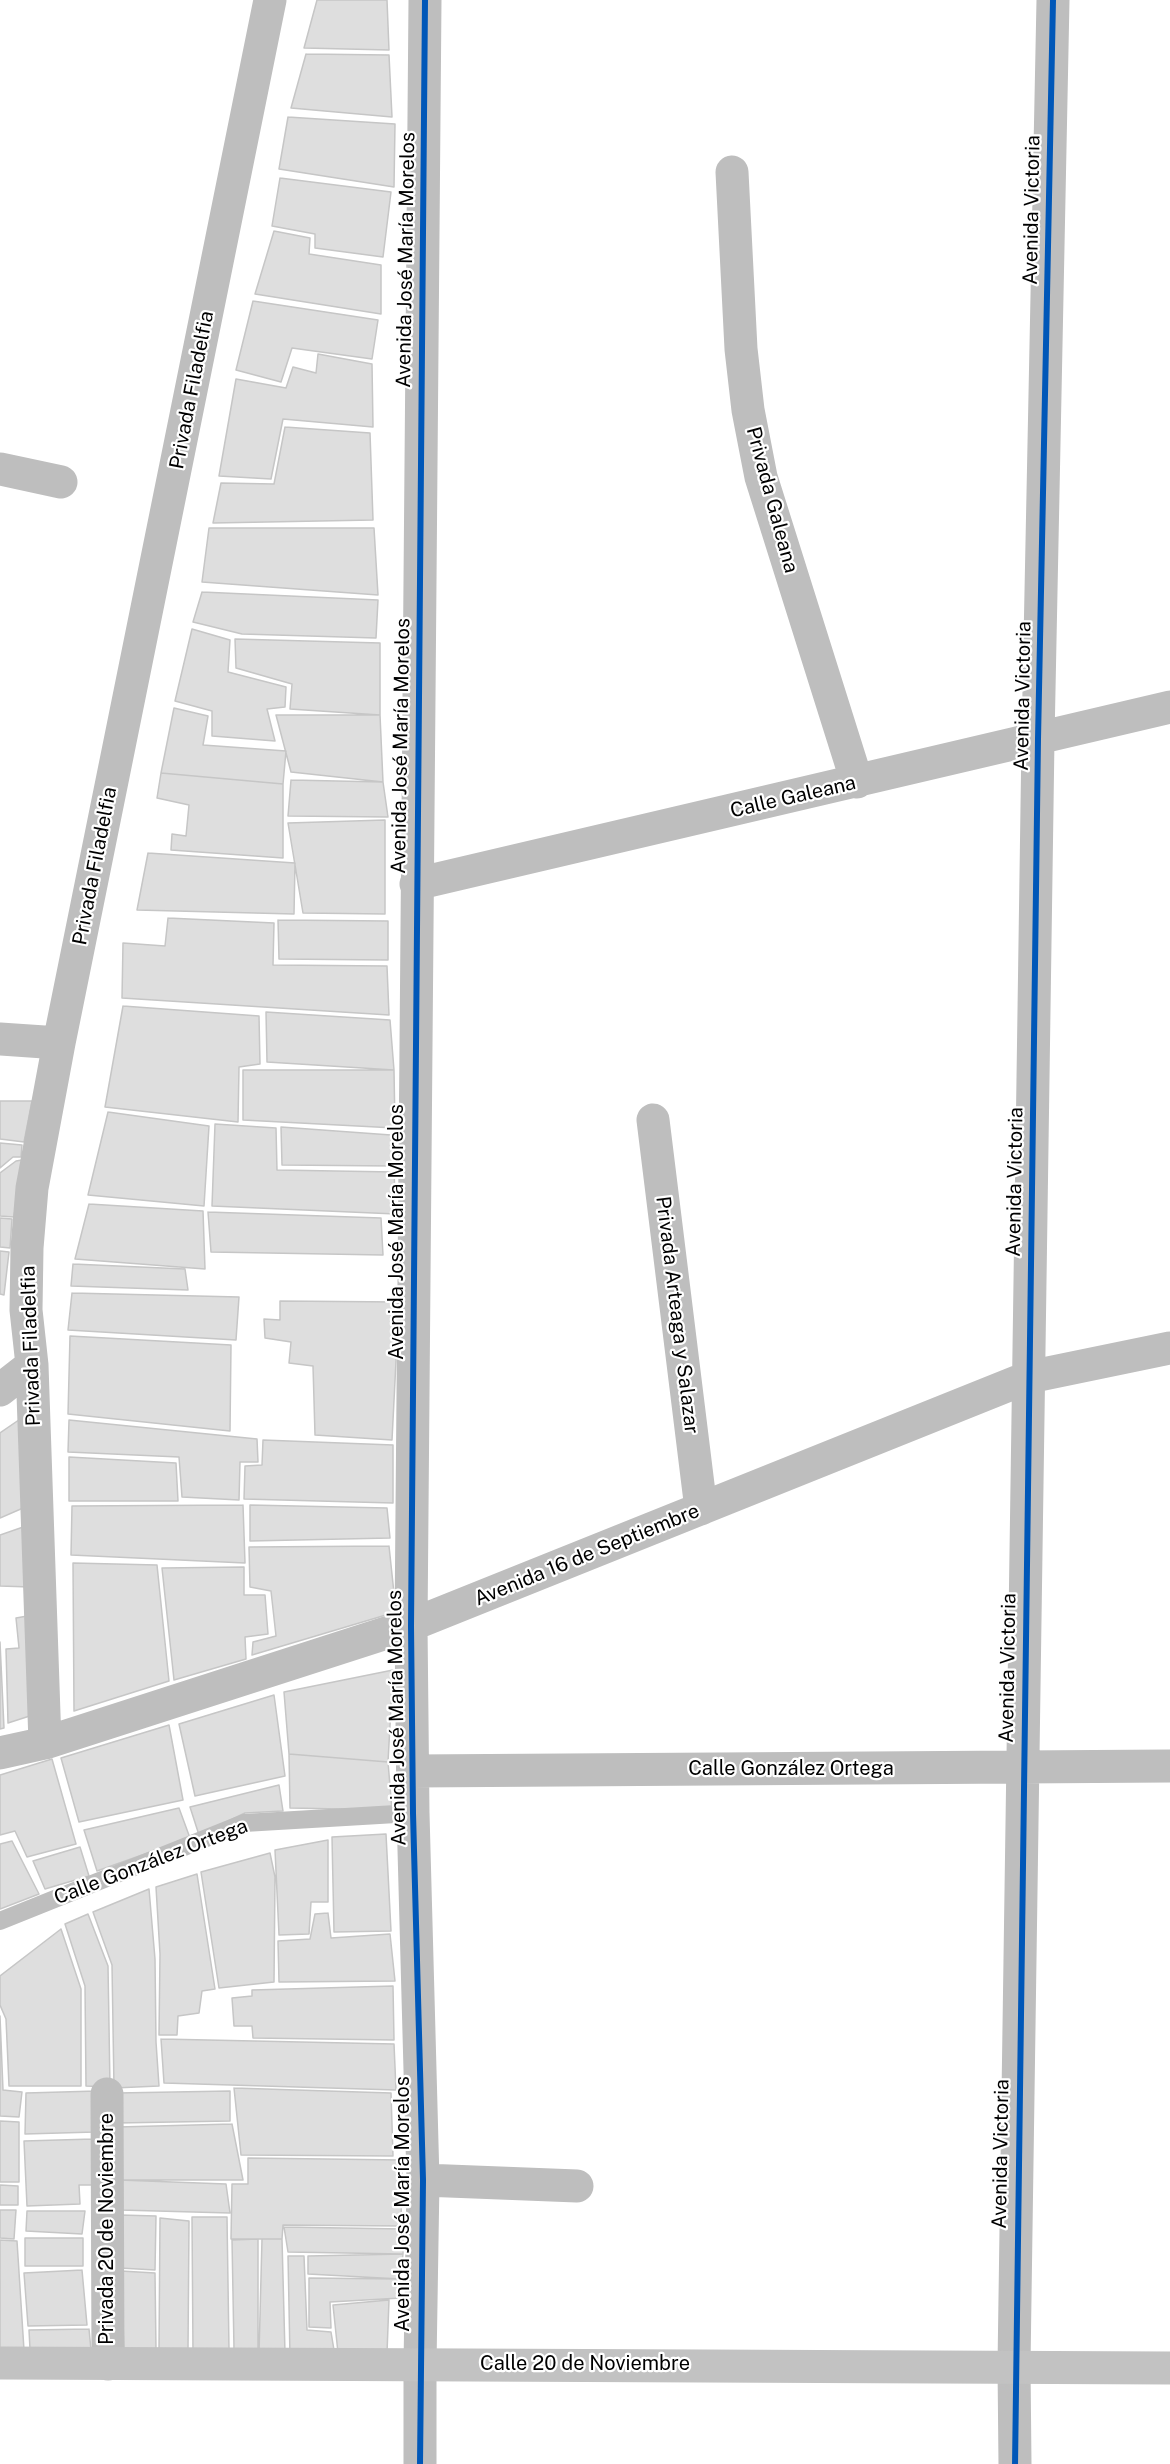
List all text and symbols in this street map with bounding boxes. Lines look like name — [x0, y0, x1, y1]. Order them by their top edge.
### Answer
street label: Avenida José María Morelos — [392, 132, 420, 388]
street label: Avenida Victoria — [1019, 135, 1045, 285]
street label: Privada Filadelfia — [165, 309, 219, 471]
street label: Privada Galeana — [741, 424, 803, 576]
street label: Avenida José María Morelos — [387, 618, 415, 874]
street label: Avenida Victoria — [1010, 621, 1036, 771]
street label: Calle Galeana — [728, 771, 858, 823]
street label: Privada Filadelfia — [68, 785, 122, 947]
street label: Avenida José María Morelos — [385, 1104, 409, 1360]
street label: Avenida Victoria — [1002, 1107, 1028, 1257]
street label: Privada Arteaga y Salazar — [651, 1195, 703, 1435]
street label: Privada Filadelfia — [16, 1265, 46, 1427]
street label: Avenida 16 de Septiembre — [471, 1499, 703, 1611]
street label: Avenida José María Morelos — [383, 1590, 411, 1846]
street label: Avenida Victoria — [995, 1593, 1021, 1743]
street label: Calle González Ortega — [688, 1757, 894, 1781]
street label: Calle González Ortega — [51, 1814, 251, 1910]
street label: Avenida José María Morelos — [391, 2076, 415, 2332]
street label: Avenida Victoria — [988, 2079, 1014, 2229]
street label: Privada 20 de Noviembre — [95, 2113, 119, 2345]
street label: Calle 20 de Noviembre — [480, 2352, 690, 2376]

